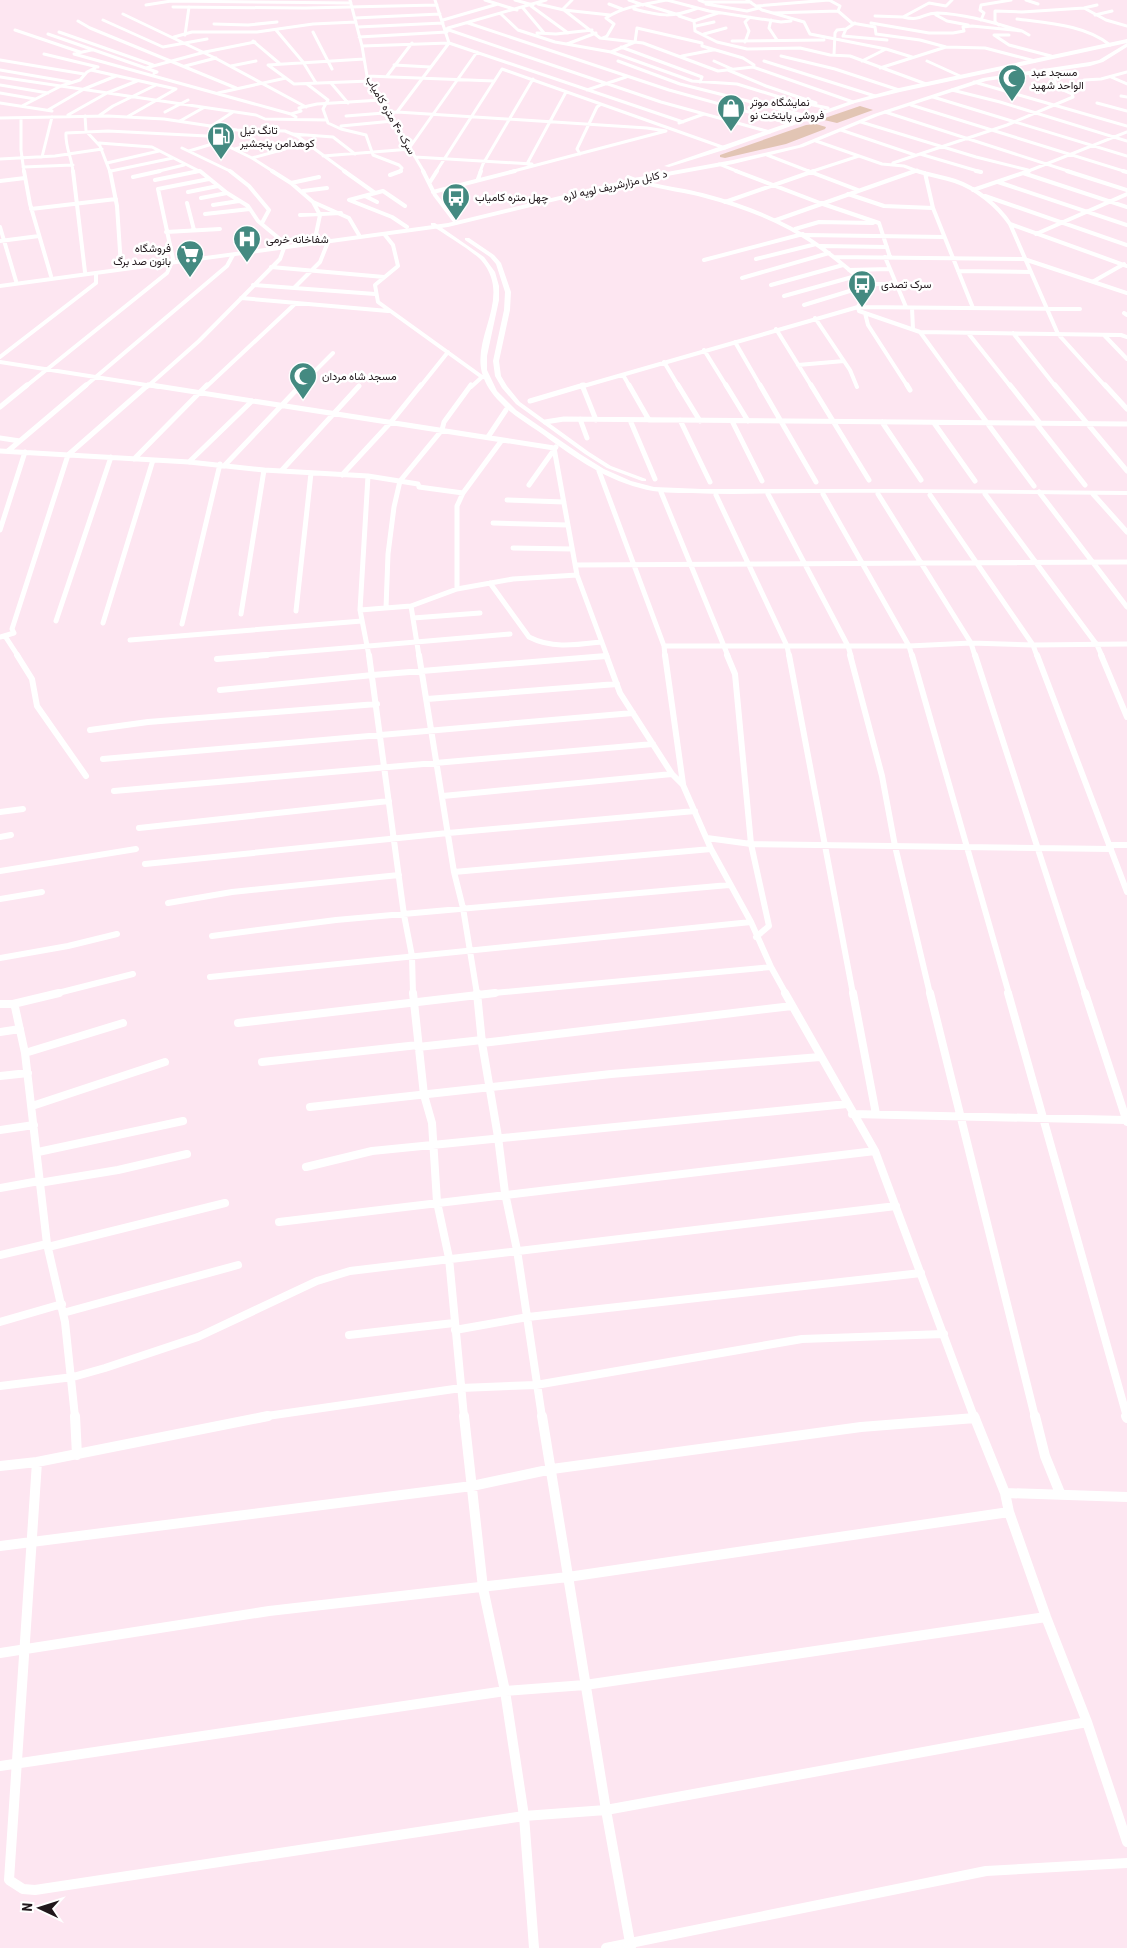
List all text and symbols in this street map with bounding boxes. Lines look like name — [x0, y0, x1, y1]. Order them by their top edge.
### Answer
mosque icon: مسجد عبد الواحد شهید — [997, 63, 1027, 102]
place label: مسجد عبد الواحد شهید — [1031, 66, 1084, 92]
street label: سرک ۴۰ متره کامیاب — [363, 74, 418, 157]
shop icon: نمایشگاه موتر فروشی پایتخت نو — [716, 93, 746, 132]
place label: نمایشگاه موتر فروشی پایتخت نو — [749, 96, 824, 123]
fuel station icon: تانگ تیل کوهدامن پنجشیر — [206, 121, 236, 160]
place label: تانگ تیل کوهدامن پنجشیر — [239, 124, 315, 151]
street label: د کابل مزارشریف لویه لاره — [562, 167, 669, 204]
bus stop icon: چهل متره کامیاب — [441, 182, 471, 221]
place label: چهل متره کامیاب — [475, 191, 549, 205]
hospital icon: شفاخانه خرمی — [232, 224, 262, 263]
place label: شفاخانه خرمی — [266, 233, 329, 246]
supermarket icon: فروشگاه بانون صد برگ — [175, 239, 205, 278]
place label: فروشگاه بانون صد برگ — [113, 242, 171, 268]
bus stop icon: سرک تصدی — [847, 269, 877, 308]
place label: سرک تصدی — [881, 278, 932, 291]
mosque icon: مسجد شاه مردان — [288, 361, 318, 400]
place label: مسجد شاه مردان — [322, 370, 397, 383]
north arrow — [15, 1883, 65, 1933]
text: N — [19, 1902, 35, 1912]

